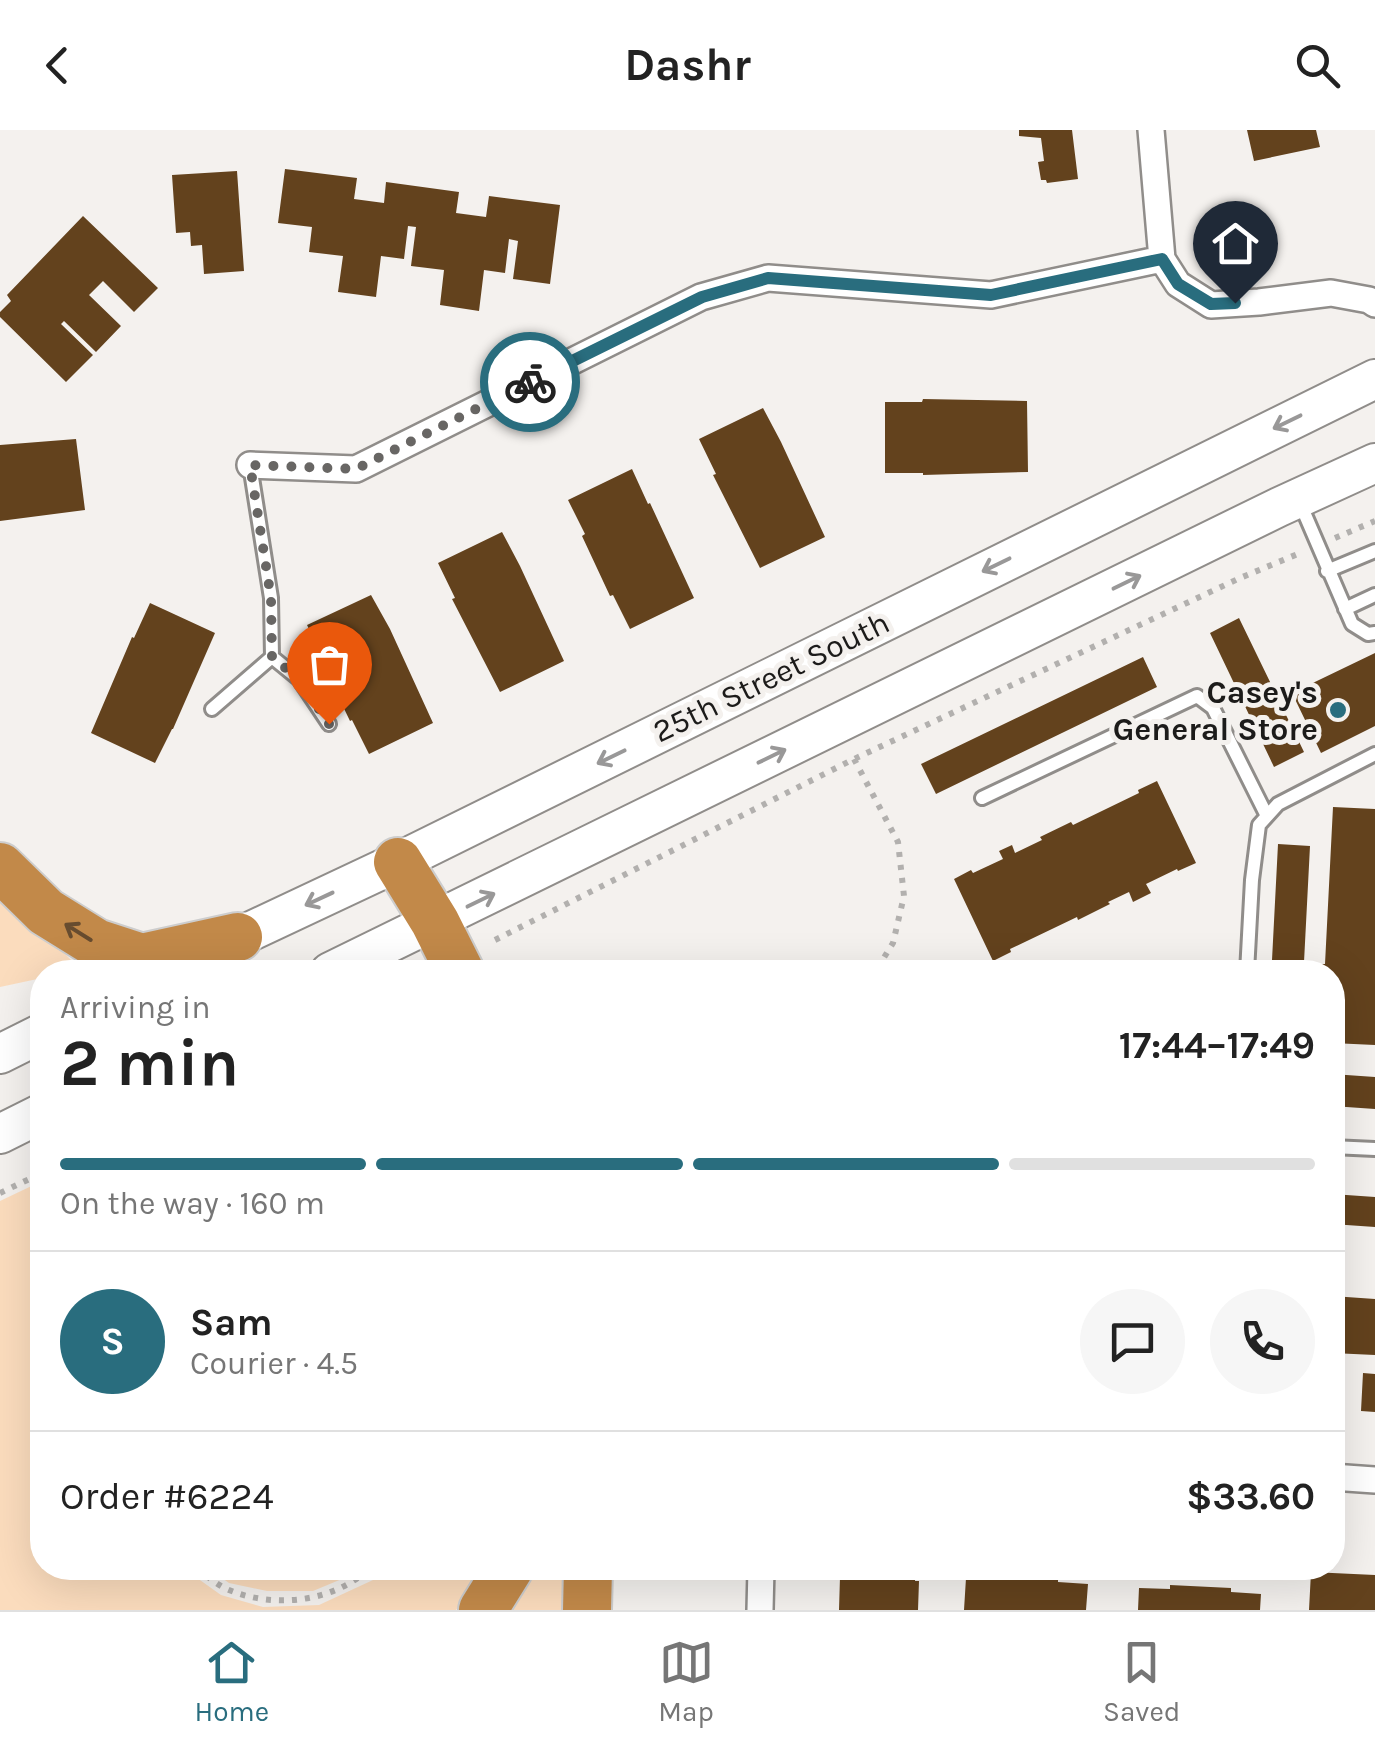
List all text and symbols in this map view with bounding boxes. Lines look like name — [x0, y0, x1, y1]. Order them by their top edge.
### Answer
icon: back — [30, 38, 85, 93]
icon: search — [1290, 38, 1345, 93]
text: Dashr — [624, 39, 751, 91]
pin — [1193, 201, 1278, 304]
icon: home — [1208, 216, 1263, 271]
courier — [480, 332, 580, 432]
icon: bike — [503, 355, 558, 410]
one-way arrow — [1273, 413, 1303, 432]
one-way arrow — [982, 557, 1012, 576]
one-way arrow — [1112, 572, 1141, 591]
street label: 25th Street South — [647, 604, 895, 750]
pin — [287, 622, 372, 725]
icon: bag — [302, 637, 357, 692]
place label: Casey's General Store — [1113, 674, 1318, 748]
marker: Casey's General Store — [1327, 699, 1349, 721]
one-way arrow — [757, 746, 787, 765]
one-way arrow — [596, 748, 626, 767]
one-way arrow — [465, 890, 495, 909]
one-way arrow — [305, 891, 335, 910]
one-way arrow — [64, 922, 93, 942]
text: Arriving in — [60, 989, 211, 1026]
text: 17:44–17:49 — [1119, 1023, 1315, 1068]
text: 2 min — [60, 1025, 239, 1101]
text: On the way · 160 m — [60, 1185, 325, 1222]
button: chat — [1080, 1289, 1185, 1394]
button: phone — [1210, 1289, 1315, 1394]
text: Sam — [190, 1300, 273, 1345]
text: S — [100, 1319, 125, 1364]
text: Courier · 4.5 — [190, 1345, 358, 1382]
text: Order #6224 — [60, 1474, 274, 1519]
text: $33.60 — [1186, 1474, 1315, 1519]
tab: Home — [195, 1635, 269, 1728]
tab: Map — [658, 1635, 714, 1728]
tab: Saved — [1103, 1635, 1180, 1728]

